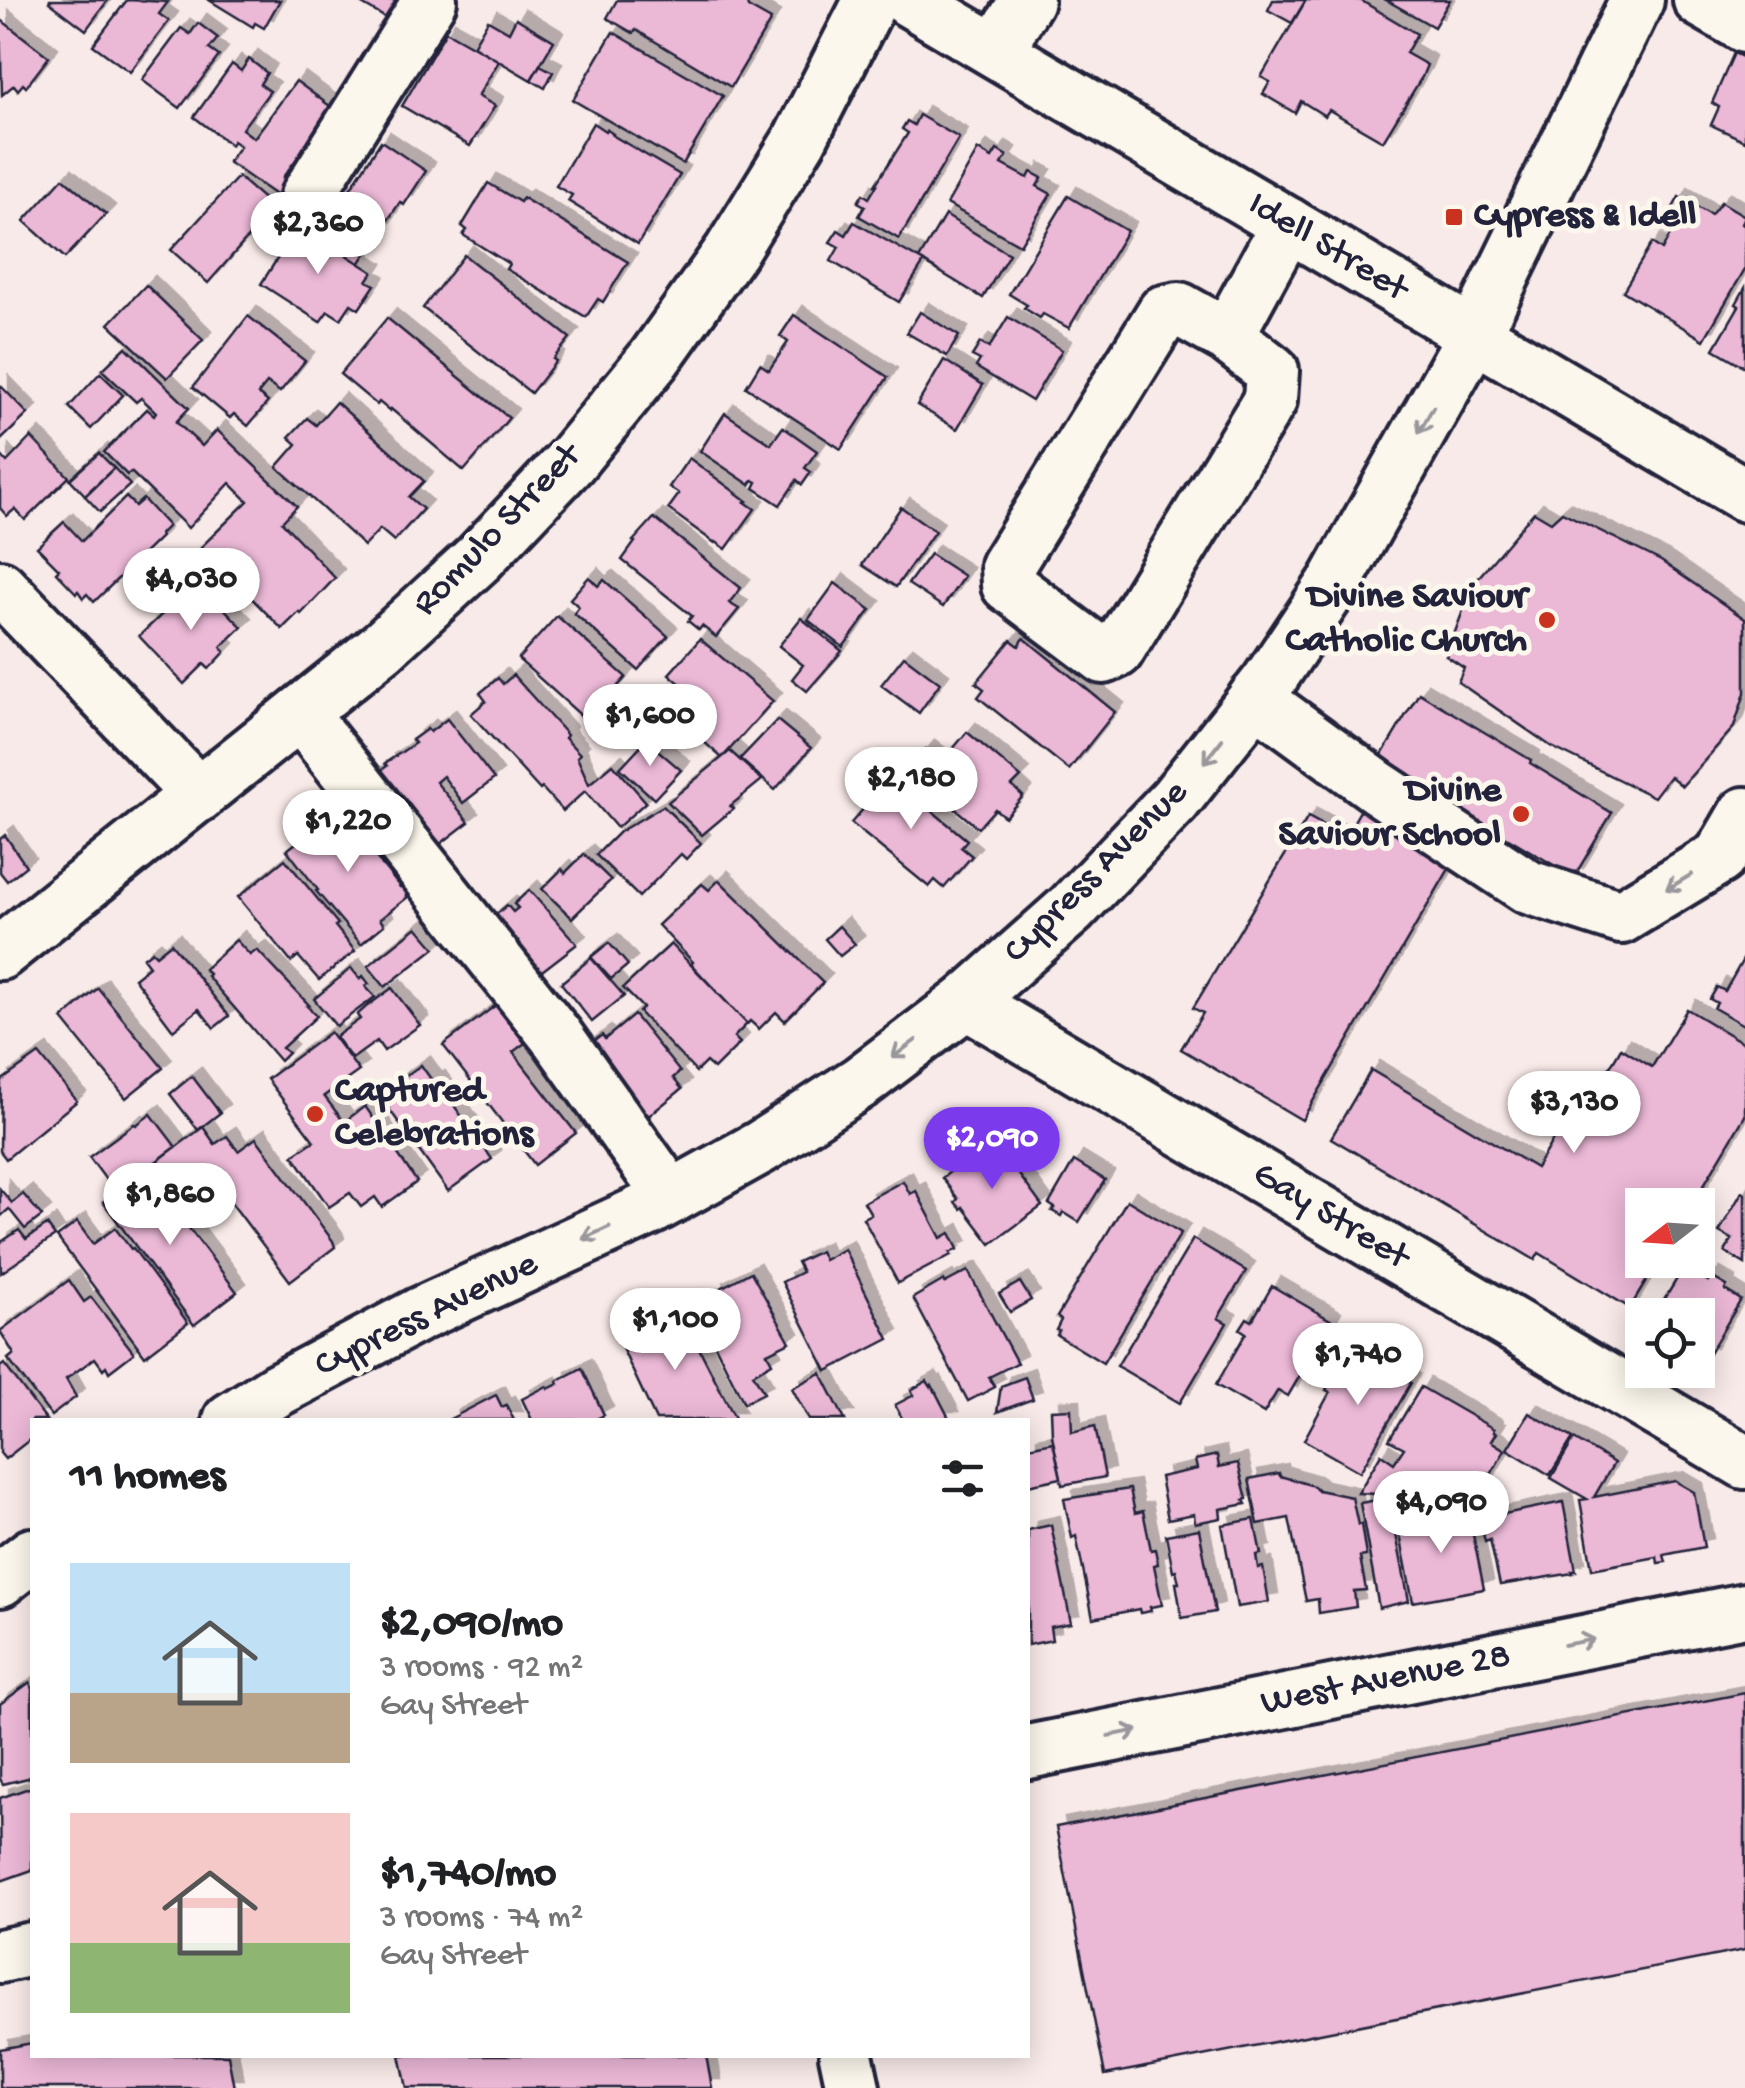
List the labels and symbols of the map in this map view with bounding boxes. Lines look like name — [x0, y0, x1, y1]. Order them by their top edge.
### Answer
street label: Idell Street — [1239, 183, 1418, 315]
pin: $2,360 — [237, 192, 399, 277]
place label: Cypress & Idell — [1474, 195, 1696, 239]
marker: Cypress & Idell — [1443, 206, 1465, 228]
one-way arrow — [1416, 404, 1436, 434]
street label: Romulo Street — [405, 433, 594, 626]
pin: $4,030 — [110, 548, 272, 633]
place label: Divine Saviour Catholic Church — [1286, 576, 1531, 664]
marker: Divine Saviour Catholic Church — [1536, 609, 1558, 631]
pin: $1,600 — [569, 684, 731, 769]
one-way arrow — [1203, 737, 1224, 764]
pin: $2,180 — [830, 747, 992, 832]
place label: Divine Saviour School — [1279, 770, 1502, 858]
street label: Cypress Avenue — [996, 771, 1199, 974]
pin: $1,220 — [267, 790, 429, 875]
marker: Divine Saviour School — [1510, 803, 1532, 825]
one-way arrow — [1665, 872, 1694, 892]
one-way arrow — [892, 1037, 918, 1059]
place label: Captured Celebrations — [335, 1070, 535, 1158]
pin: $3,130 — [1493, 1071, 1655, 1156]
marker: Captured Celebrations — [304, 1103, 326, 1125]
pin: $2,090 — [911, 1107, 1073, 1192]
street label: Gay Street — [1244, 1153, 1419, 1282]
pin: $1,860 — [89, 1163, 251, 1248]
north arrow — [1625, 1188, 1715, 1278]
one-way arrow — [582, 1225, 612, 1244]
street label: Cypress Avenue — [308, 1243, 546, 1389]
pin: $1,100 — [594, 1288, 756, 1373]
pin: $1,740 — [1277, 1323, 1439, 1408]
pin: $4,090 — [1360, 1471, 1522, 1556]
one-way arrow — [1562, 1632, 1594, 1651]
street label: West Avenue 28 — [1258, 1635, 1514, 1727]
one-way arrow — [1106, 1723, 1139, 1742]

